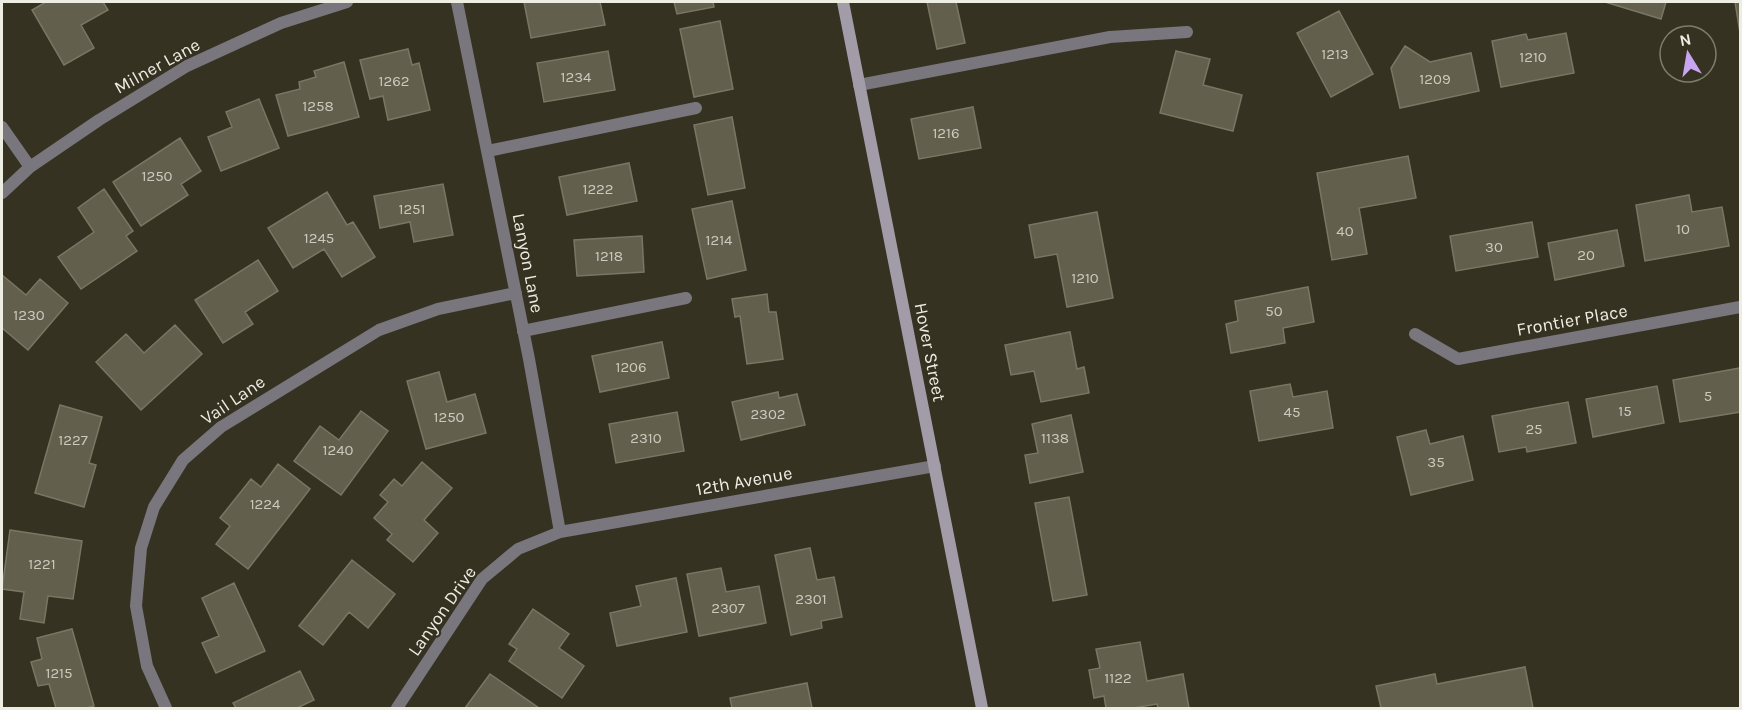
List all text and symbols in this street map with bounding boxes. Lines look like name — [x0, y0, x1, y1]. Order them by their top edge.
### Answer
north arrow — [1658, 24, 1718, 84]
text: N — [1678, 29, 1693, 50]
street label: Milner Lane — [110, 33, 204, 99]
house number: 1213 — [1321, 45, 1349, 63]
house number: 1210 — [1519, 48, 1547, 66]
house number: 1234 — [561, 68, 592, 86]
house number: 1209 — [1419, 70, 1451, 88]
house number: 1262 — [379, 72, 409, 90]
house number: 1258 — [302, 97, 334, 115]
house number: 1216 — [932, 124, 960, 142]
house number: 1250 — [141, 167, 173, 185]
house number: 1222 — [582, 180, 614, 198]
house number: 1251 — [398, 200, 426, 218]
street label: Lanyon Lane — [508, 211, 548, 315]
house number: 10 — [1676, 220, 1690, 238]
house number: 40 — [1336, 222, 1354, 240]
house number: 1245 — [304, 229, 334, 247]
house number: 1214 — [706, 231, 733, 249]
house number: 30 — [1485, 238, 1503, 256]
house number: 20 — [1577, 246, 1595, 264]
house number: 1218 — [595, 247, 623, 265]
house number: 1210 — [1071, 269, 1099, 287]
street label: Frontier Place — [1515, 299, 1629, 341]
street label: Hover Street — [910, 301, 950, 404]
house number: 50 — [1265, 302, 1283, 320]
house number: 1230 — [13, 306, 45, 324]
house number: 1206 — [615, 358, 647, 376]
street label: Vail Lane — [197, 371, 269, 429]
house number: 5 — [1704, 387, 1712, 405]
house number: 15 — [1618, 402, 1632, 420]
house number: 45 — [1284, 403, 1300, 421]
house number: 2302 — [750, 405, 786, 423]
house number: 1250 — [433, 408, 465, 426]
house number: 25 — [1525, 420, 1543, 438]
house number: 2310 — [630, 429, 662, 447]
house number: 1138 — [1041, 429, 1069, 447]
house number: 1227 — [58, 431, 88, 449]
house number: 1240 — [323, 441, 354, 459]
house number: 35 — [1427, 453, 1445, 471]
street label: 12th Avenue — [694, 462, 794, 500]
house number: 1224 — [250, 495, 281, 513]
house number: 1221 — [28, 555, 56, 573]
street label: Lanyon Drive — [403, 562, 481, 660]
house number: 2301 — [795, 590, 827, 608]
house number: 2307 — [711, 599, 745, 617]
house number: 1215 — [45, 664, 73, 682]
house number: 1122 — [1104, 669, 1132, 687]

